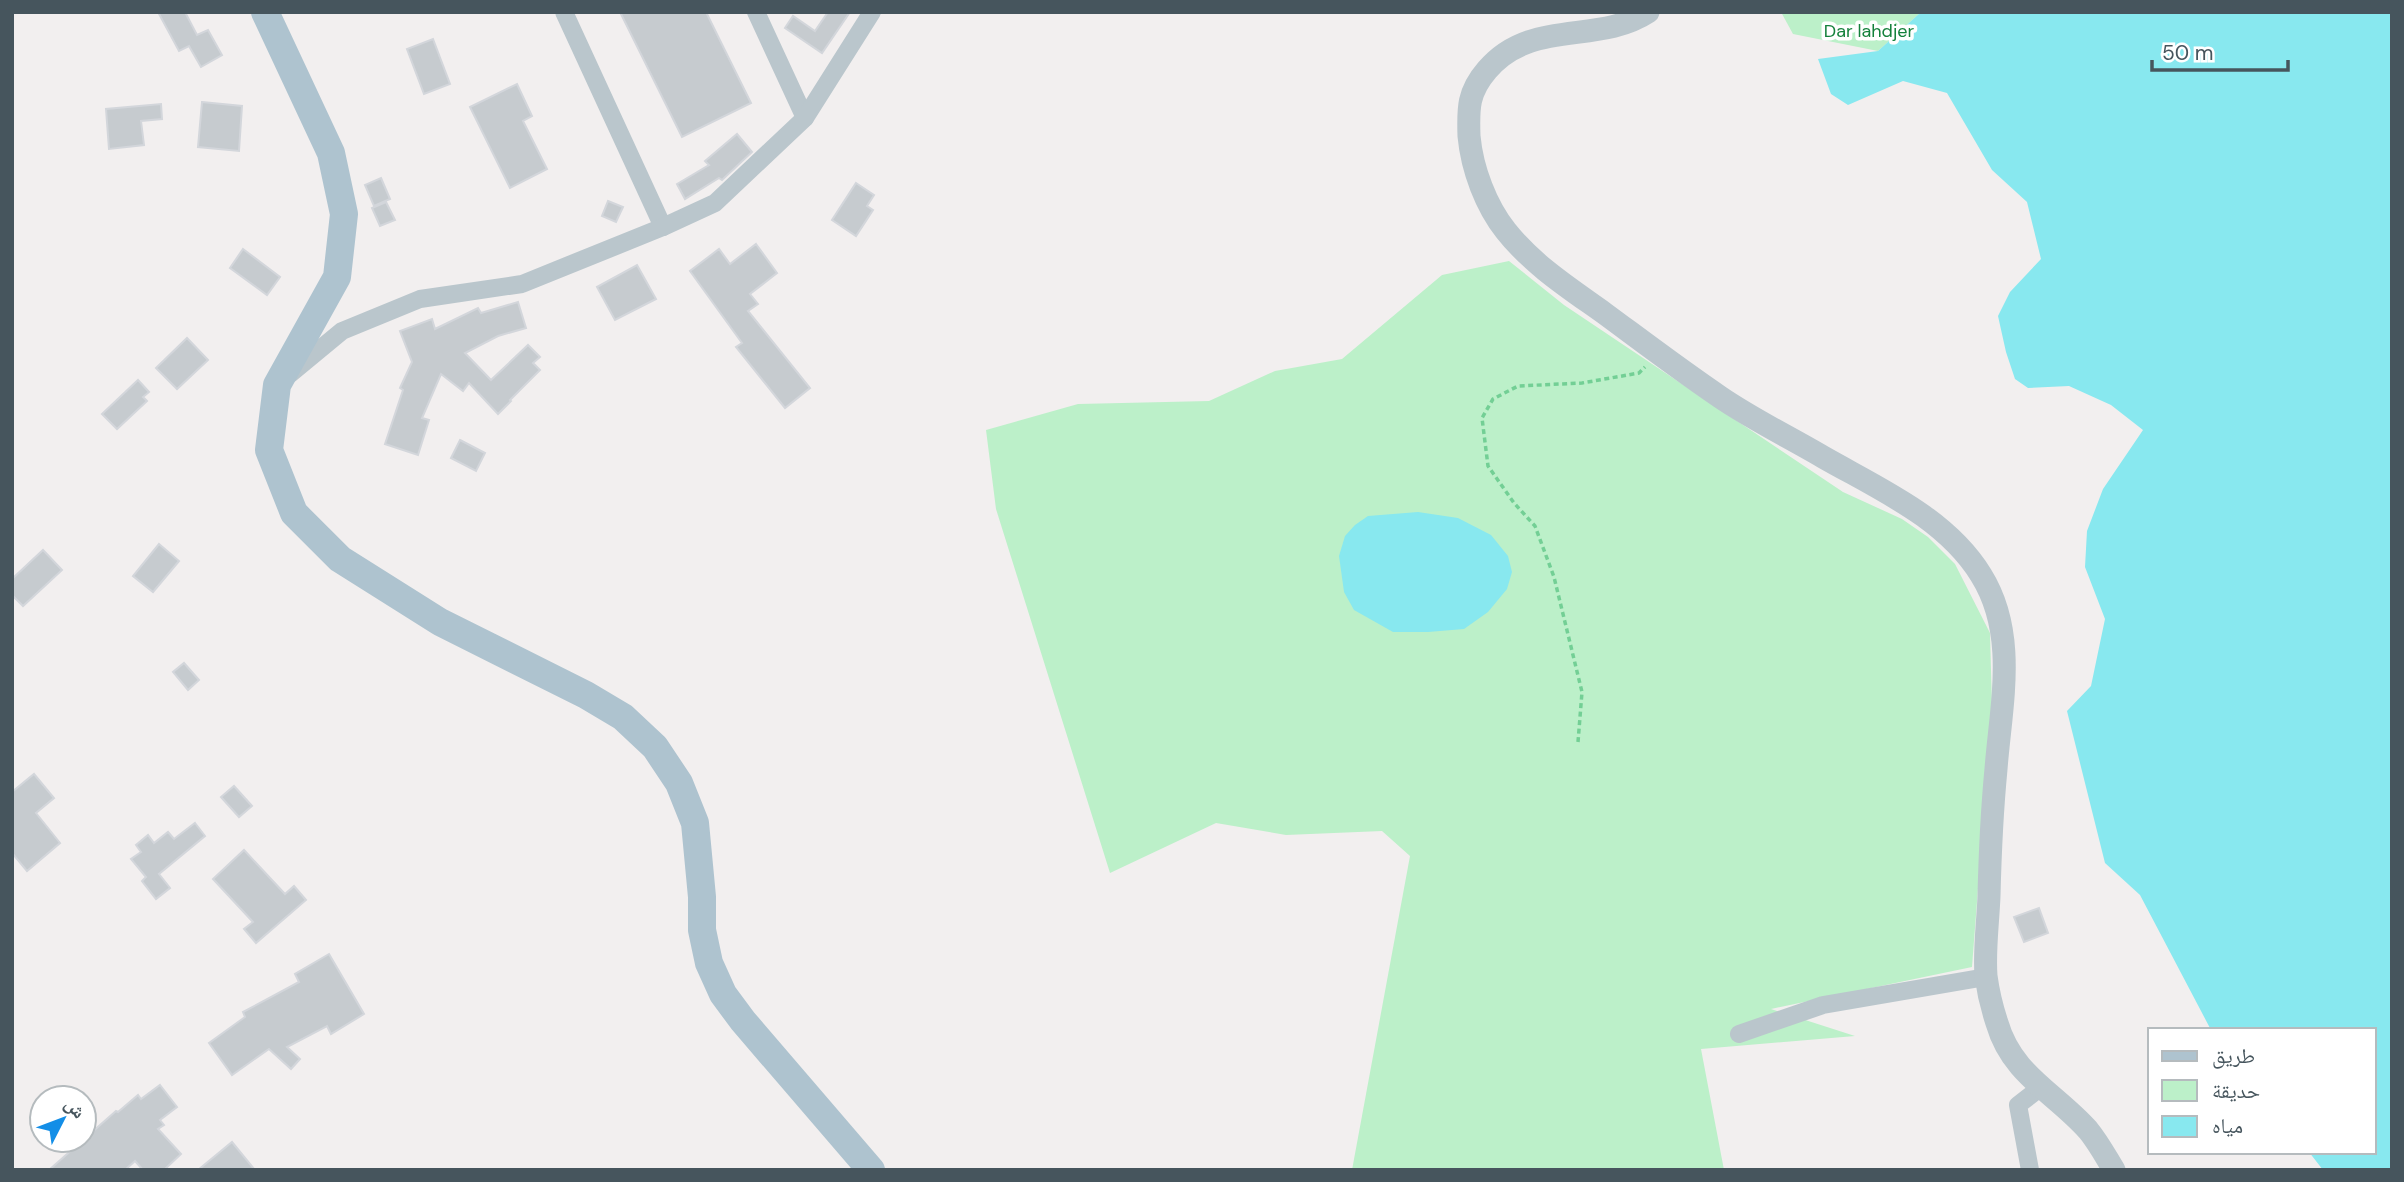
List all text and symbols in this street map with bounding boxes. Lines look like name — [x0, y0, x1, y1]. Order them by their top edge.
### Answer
park label: Dar lahdjer — [1824, 19, 1914, 43]
scale bar — [2152, 28, 2288, 72]
text: 50 m — [2162, 39, 2213, 67]
legend — [2148, 1028, 2376, 1154]
text: طريق — [2212, 1042, 2255, 1070]
text: حديقة — [2212, 1077, 2260, 1105]
north arrow — [28, 1084, 98, 1154]
text: ش — [59, 1092, 91, 1124]
text: مياه — [2212, 1112, 2243, 1140]

